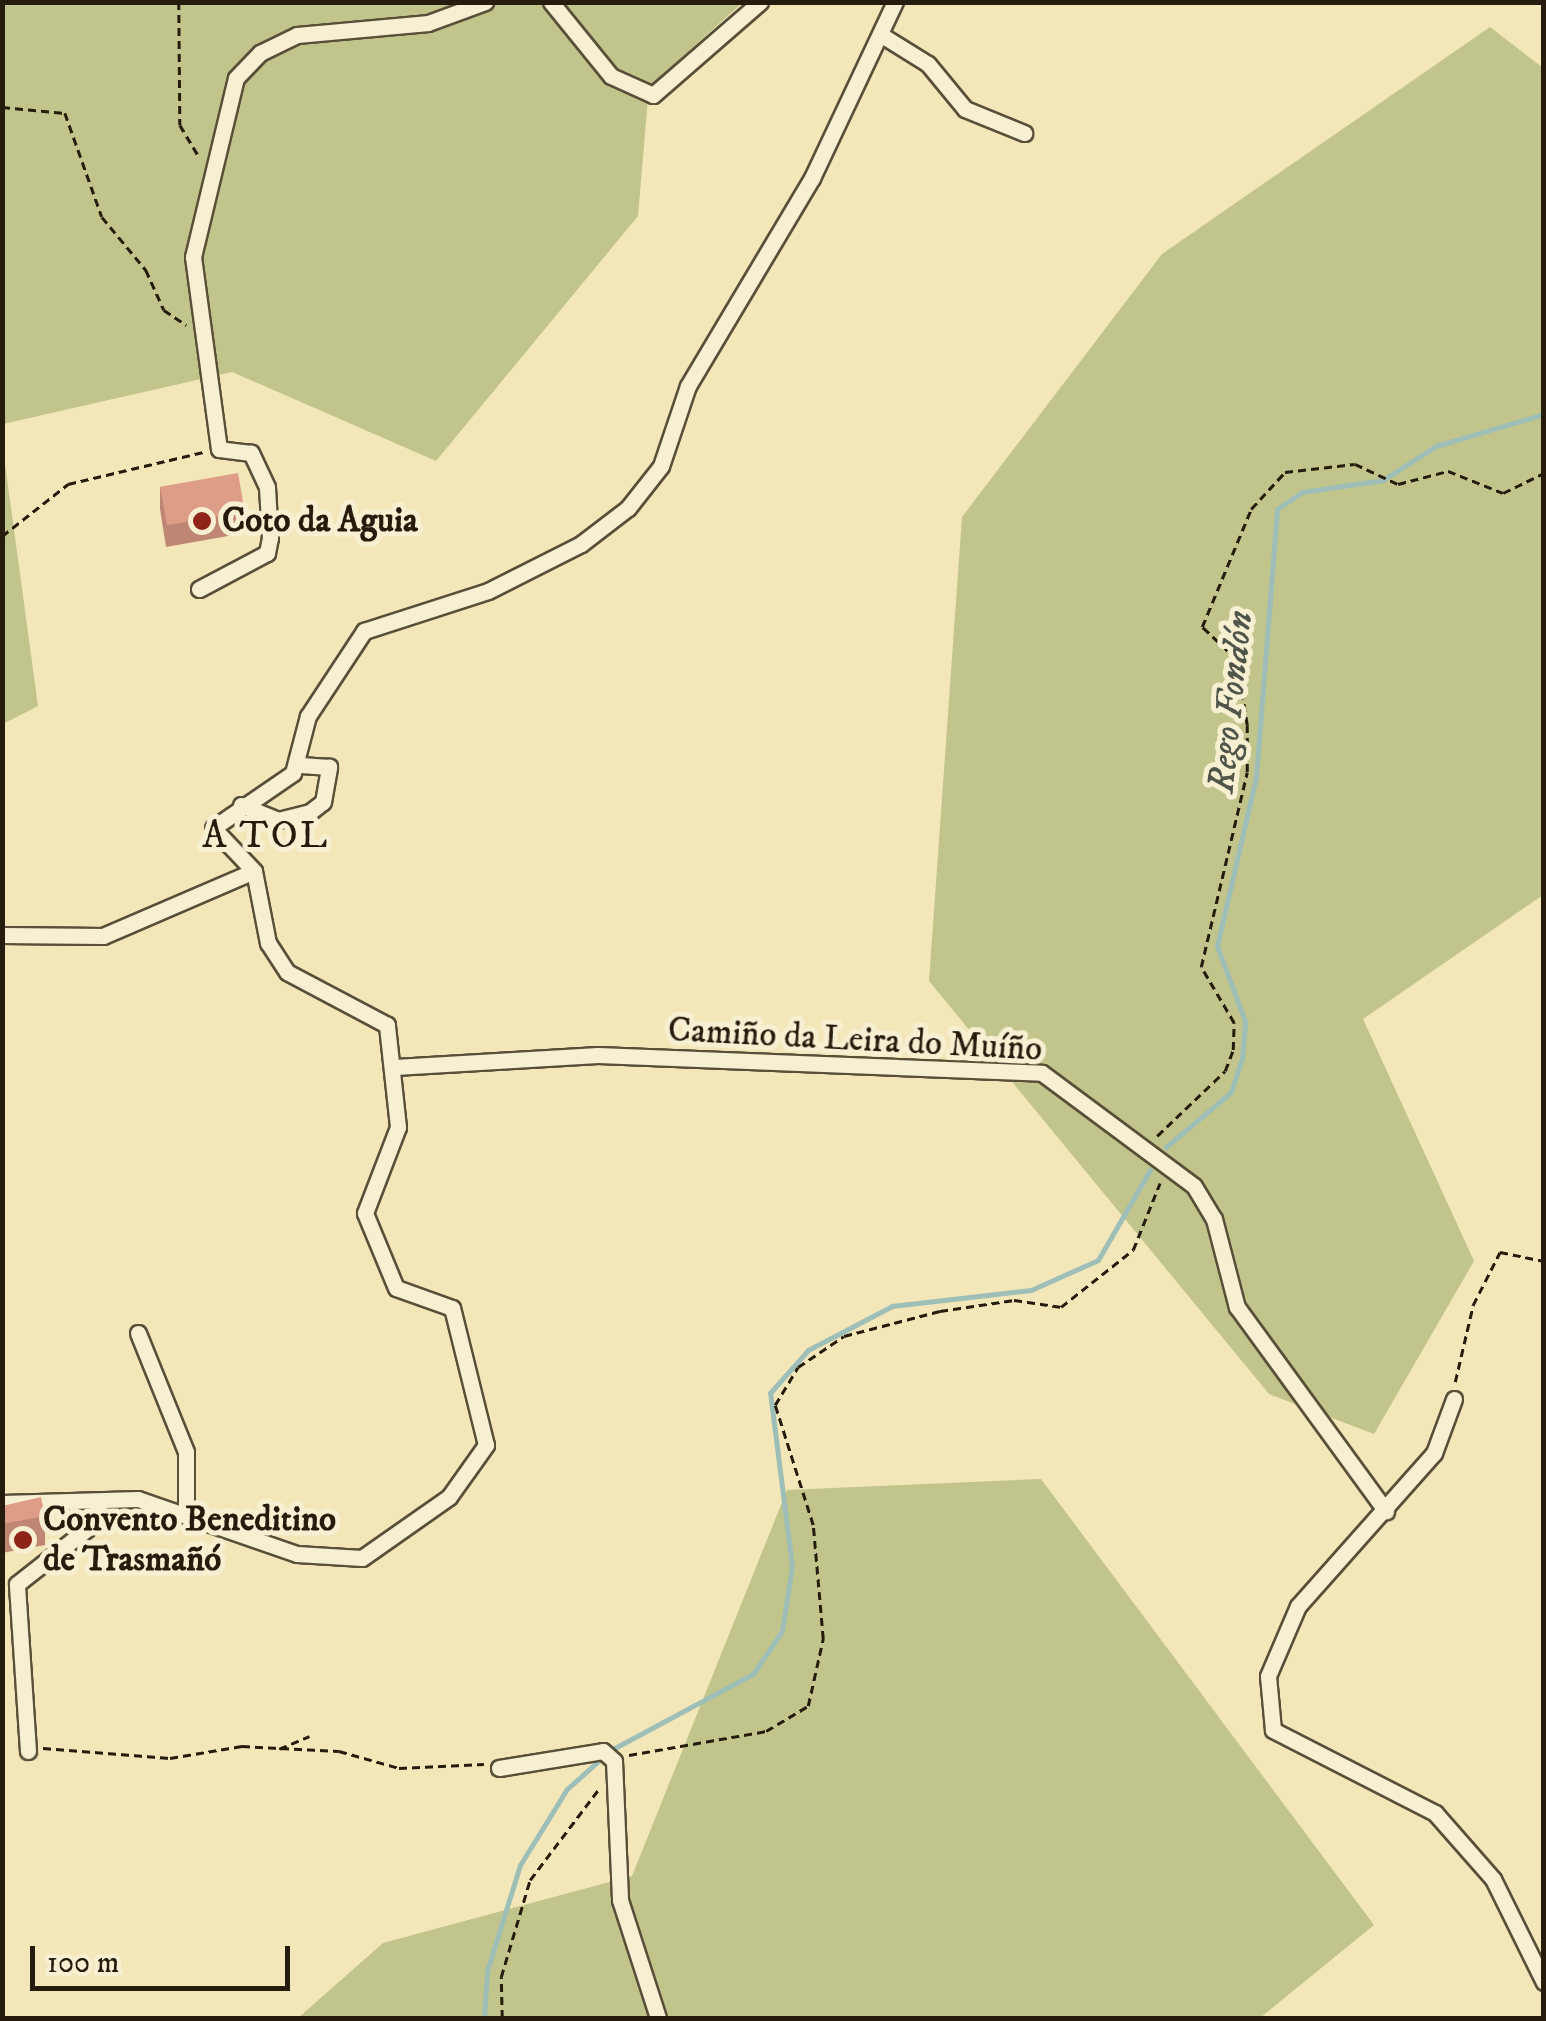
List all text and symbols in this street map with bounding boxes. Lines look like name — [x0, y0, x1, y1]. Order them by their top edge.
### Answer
place label: Coto da Aguia — [222, 500, 418, 542]
marker: Coto da Aguia — [191, 510, 213, 532]
water label: Rego Fondón — [1200, 609, 1264, 795]
district label: A TOL — [202, 814, 330, 860]
street label: Camiño da Leira do Muíño — [667, 1009, 1043, 1071]
place label: Convento Beneditino de Trasmañó — [43, 1499, 336, 1581]
marker: Convento Beneditino de Trasmañó — [12, 1529, 34, 1551]
scale bar — [35, 1926, 295, 1988]
text: 100 m — [47, 1945, 119, 1982]

